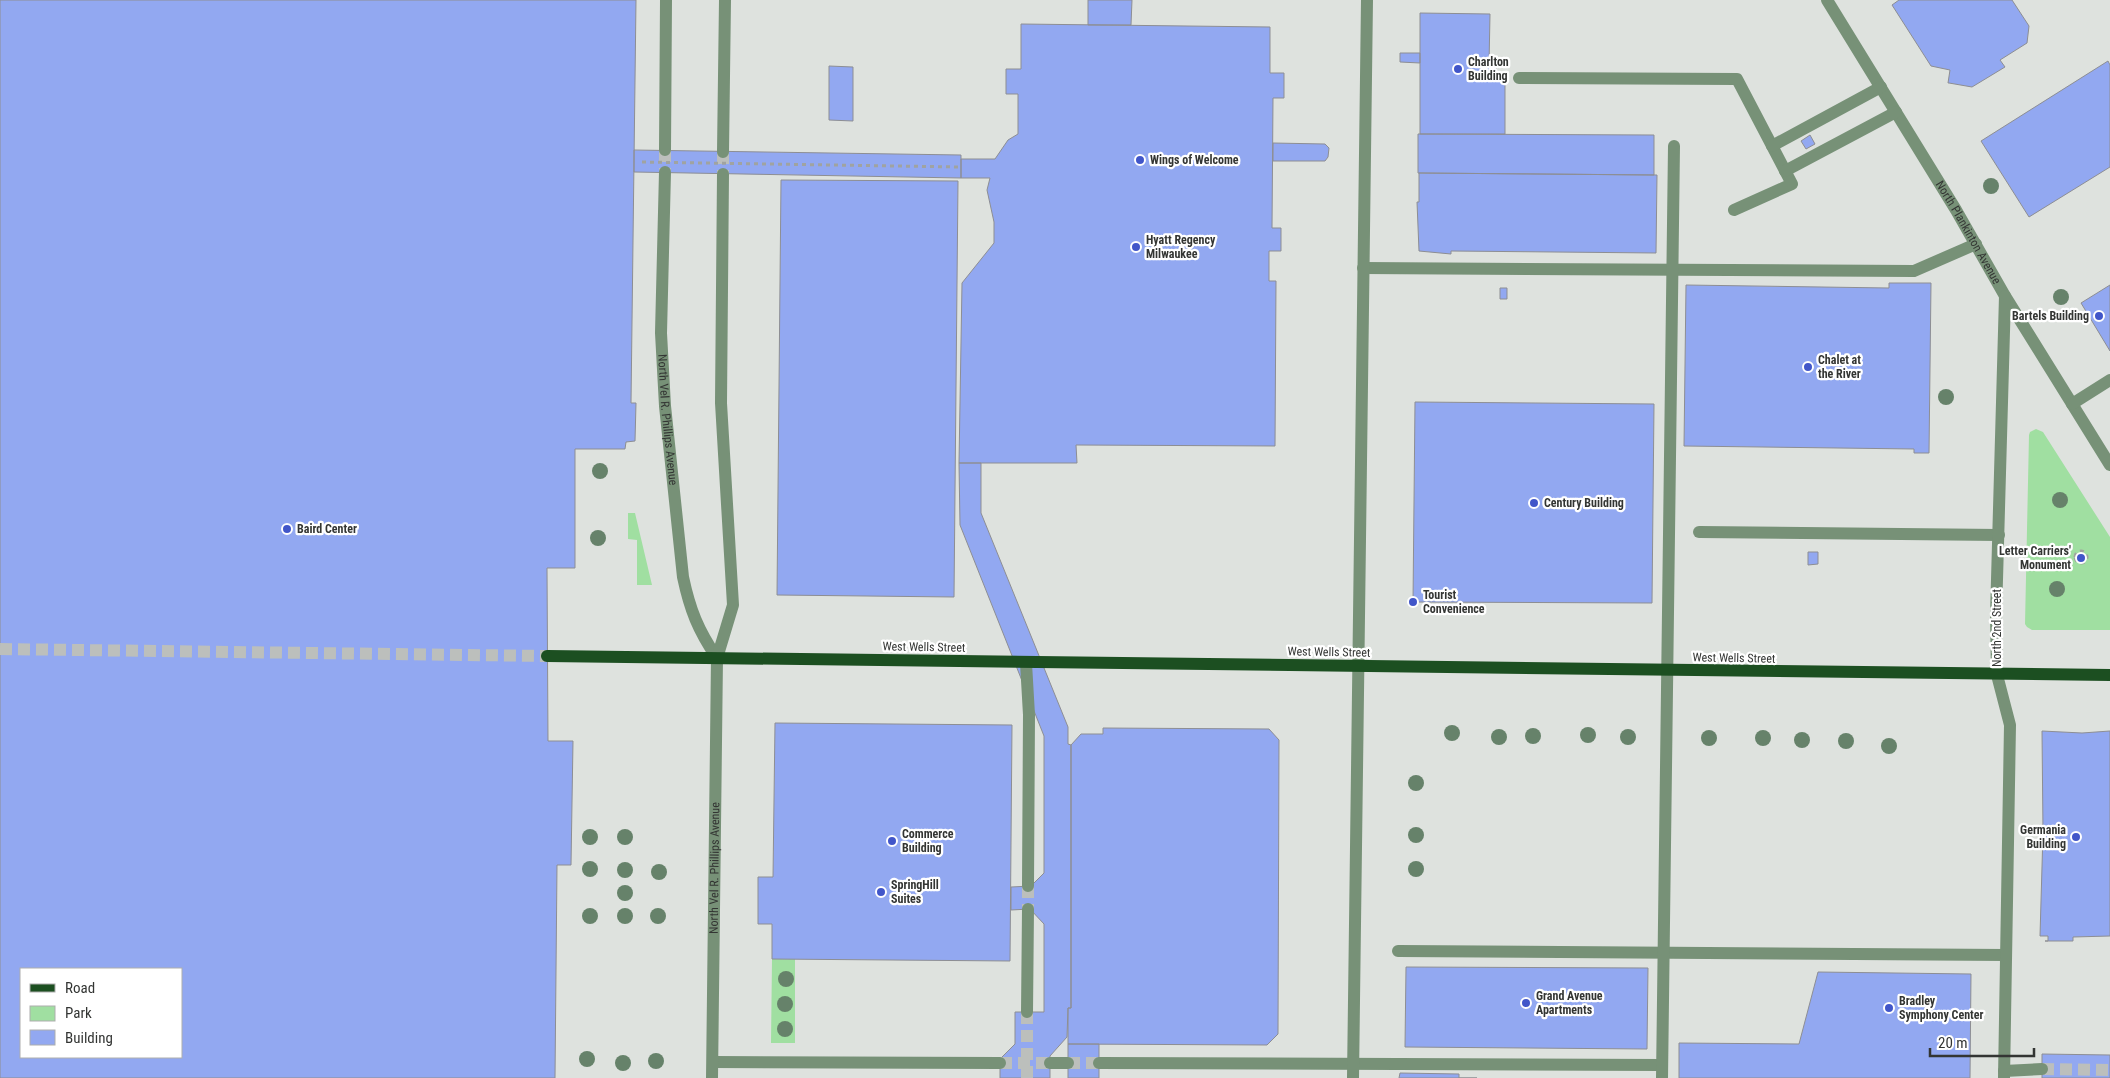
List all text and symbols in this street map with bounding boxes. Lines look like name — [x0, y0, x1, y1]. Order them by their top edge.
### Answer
place label: Charlton Building — [1468, 55, 1509, 83]
marker: Charlton Building — [1452, 63, 1464, 75]
place label: Wings of Welcome — [1150, 153, 1239, 167]
marker: Wings of Welcome — [1134, 154, 1146, 166]
street label: North Plankinton Avenue — [1933, 178, 2004, 287]
place label: Hyatt Regency Milwaukee — [1146, 233, 1216, 261]
marker: Hyatt Regency Milwaukee — [1130, 241, 1142, 253]
place label: Bartels Building — [2012, 309, 2089, 323]
marker: Bartels Building — [2093, 310, 2105, 322]
place label: Chalet at the River — [1818, 353, 1861, 381]
street label: North Vel R. Phillips Avenue — [655, 354, 680, 486]
marker: Chalet at the River — [1802, 361, 1814, 373]
place label: Century Building — [1544, 496, 1624, 510]
marker: Century Building — [1528, 497, 1540, 509]
place label: Baird Center — [297, 522, 357, 536]
marker: Baird Center — [281, 523, 293, 535]
place label: Letter Carriers' Monument — [1999, 544, 2071, 572]
marker: Letter Carriers' Monument — [2075, 552, 2087, 564]
place label: Tourist Convenience — [1423, 588, 1485, 616]
street label: North 2nd Street — [1990, 589, 2004, 667]
marker: Tourist Convenience — [1407, 596, 1419, 608]
street label: West Wells Street — [882, 639, 966, 655]
street label: West Wells Street — [1287, 644, 1371, 660]
street label: West Wells Street — [1692, 650, 1776, 666]
street label: North Vel R. Phillips Avenue — [707, 802, 722, 934]
place label: Germania Building — [2020, 823, 2066, 851]
place label: Commerce Building — [902, 827, 954, 855]
marker: Germania Building — [2070, 831, 2082, 843]
marker: Commerce Building — [886, 835, 898, 847]
place label: SpringHill Suites — [891, 878, 939, 906]
marker: SpringHill Suites — [875, 886, 887, 898]
legend — [20, 968, 182, 1058]
text: Road — [65, 979, 95, 997]
place label: Grand Avenue Apartments — [1536, 989, 1603, 1017]
place label: Bradley Symphony Center — [1899, 994, 1983, 1022]
marker: Grand Avenue Apartments — [1520, 997, 1532, 1009]
marker: Bradley Symphony Center — [1883, 1002, 1895, 1014]
text: Park — [65, 1004, 92, 1022]
scale bar — [1930, 1026, 2034, 1058]
text: Building — [65, 1029, 113, 1047]
text: 20 m — [1938, 1034, 1968, 1052]

